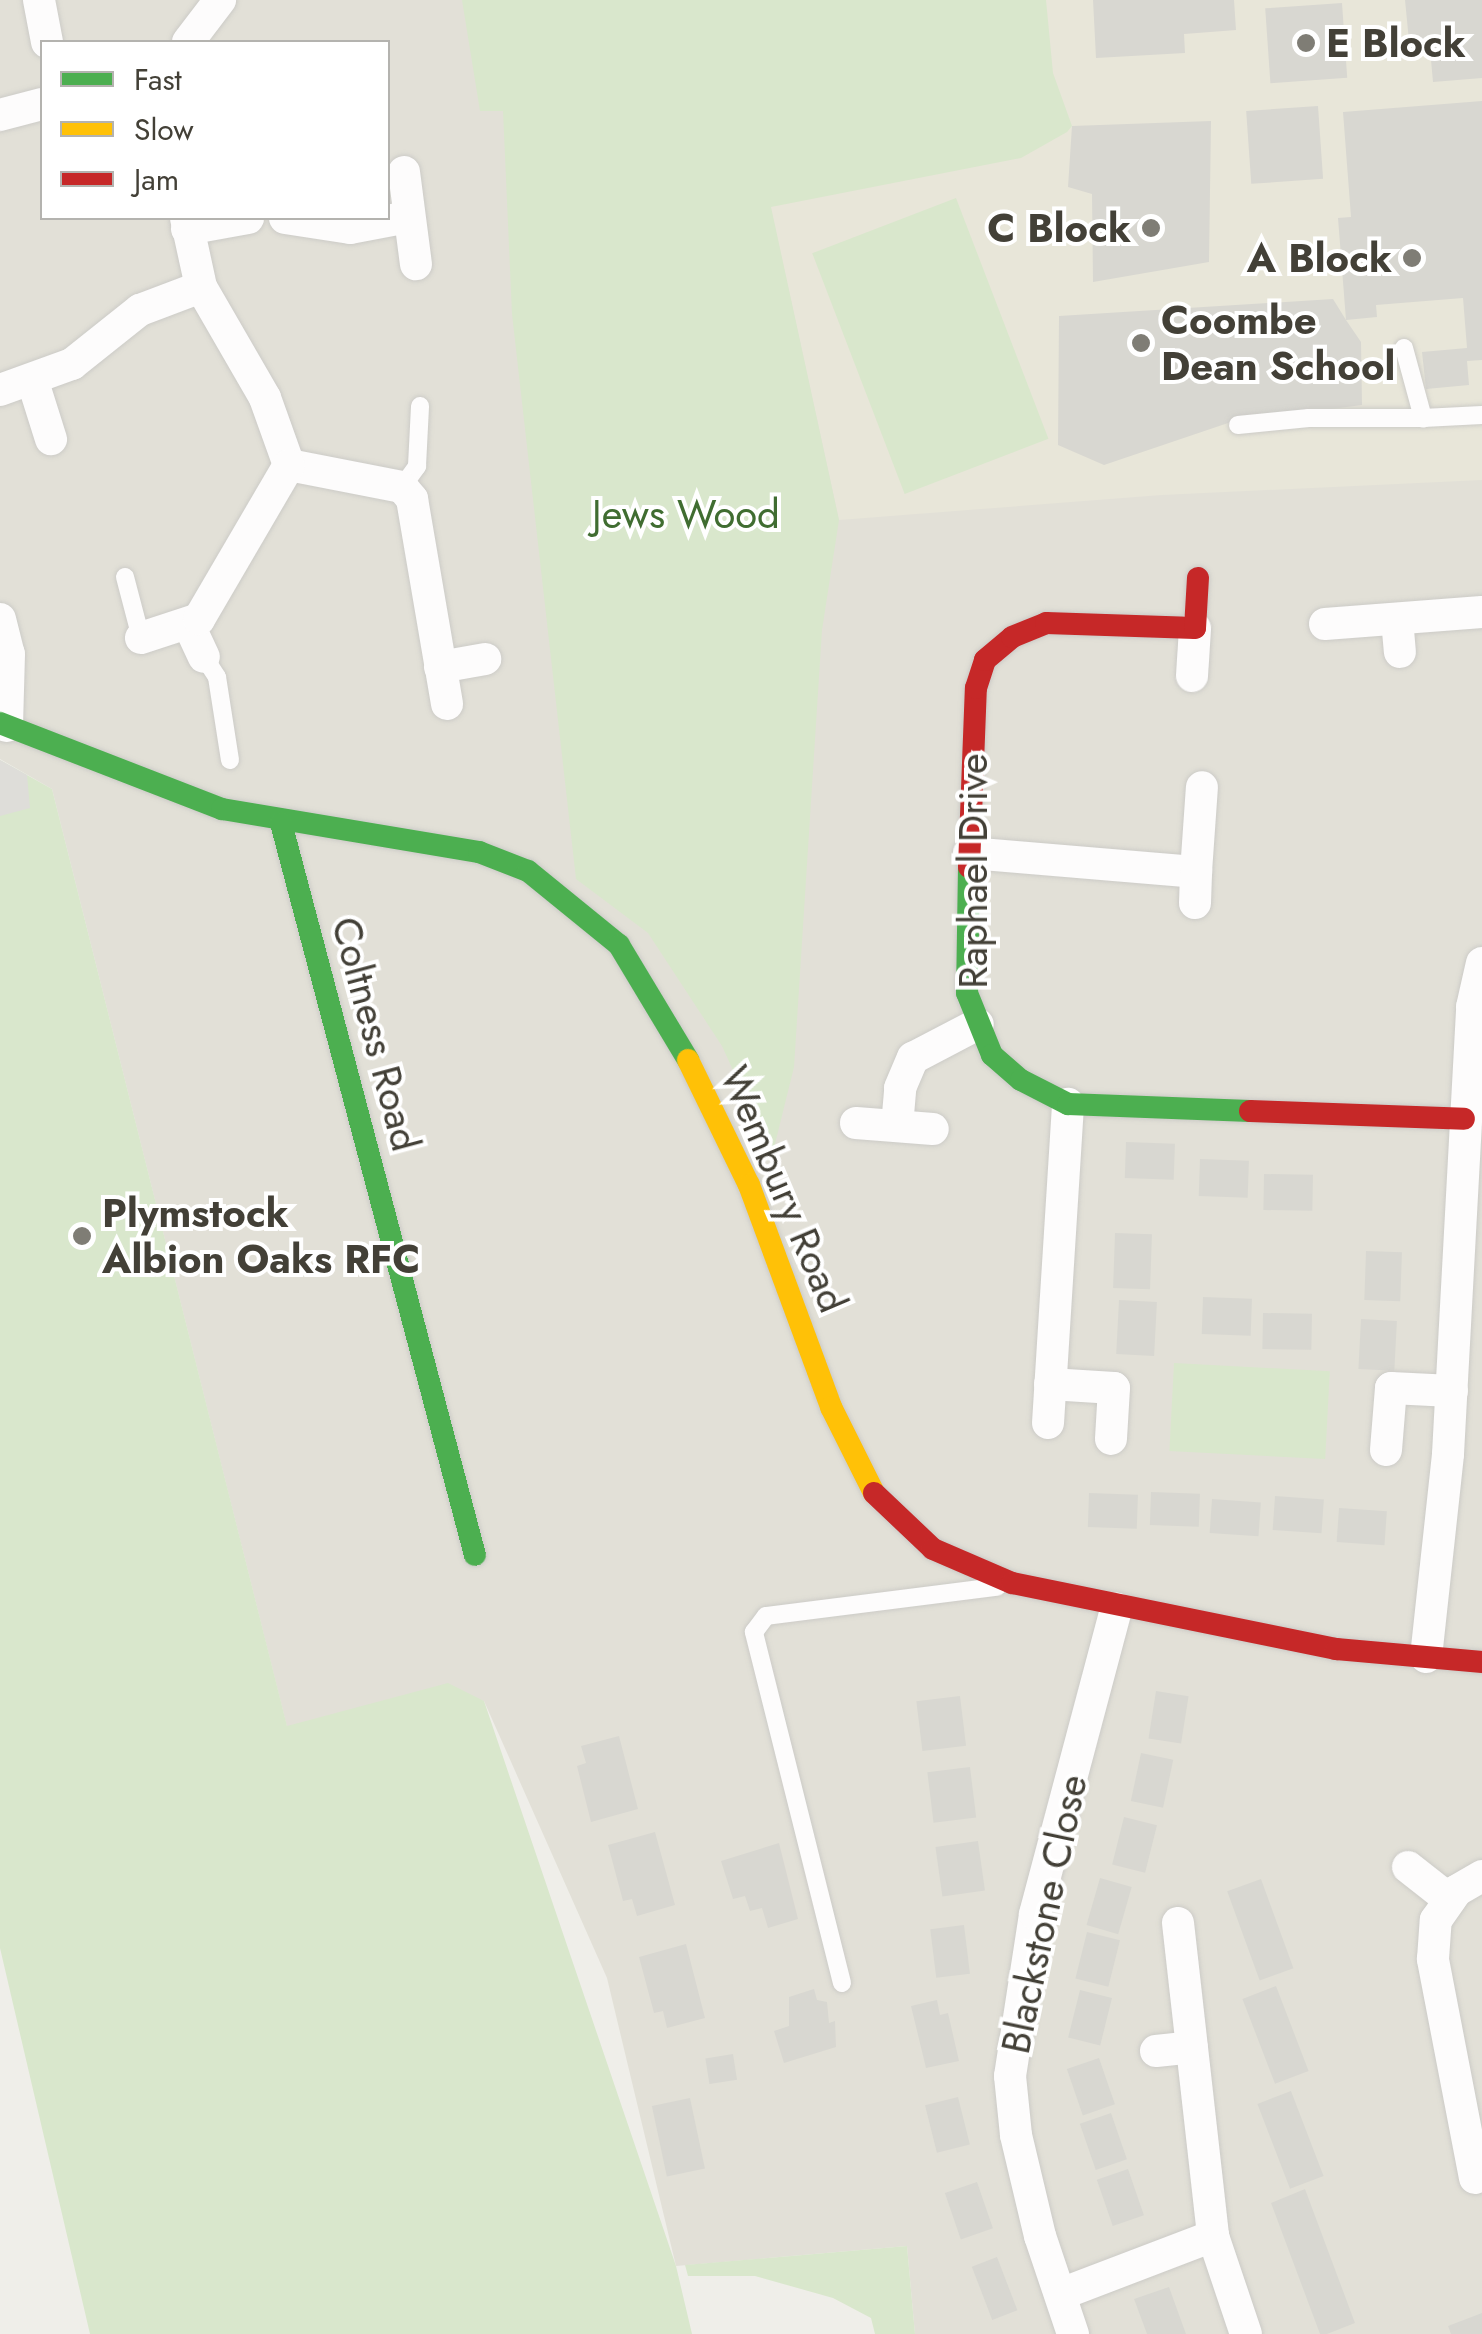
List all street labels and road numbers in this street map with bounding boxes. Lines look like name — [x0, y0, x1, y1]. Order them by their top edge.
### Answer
street label: Raphael Drive — [949, 753, 997, 989]
street label: Coltness Road — [322, 912, 430, 1156]
street label: Wembury Road — [711, 1059, 857, 1319]
street label: Blackstone Close — [991, 1770, 1097, 2058]

